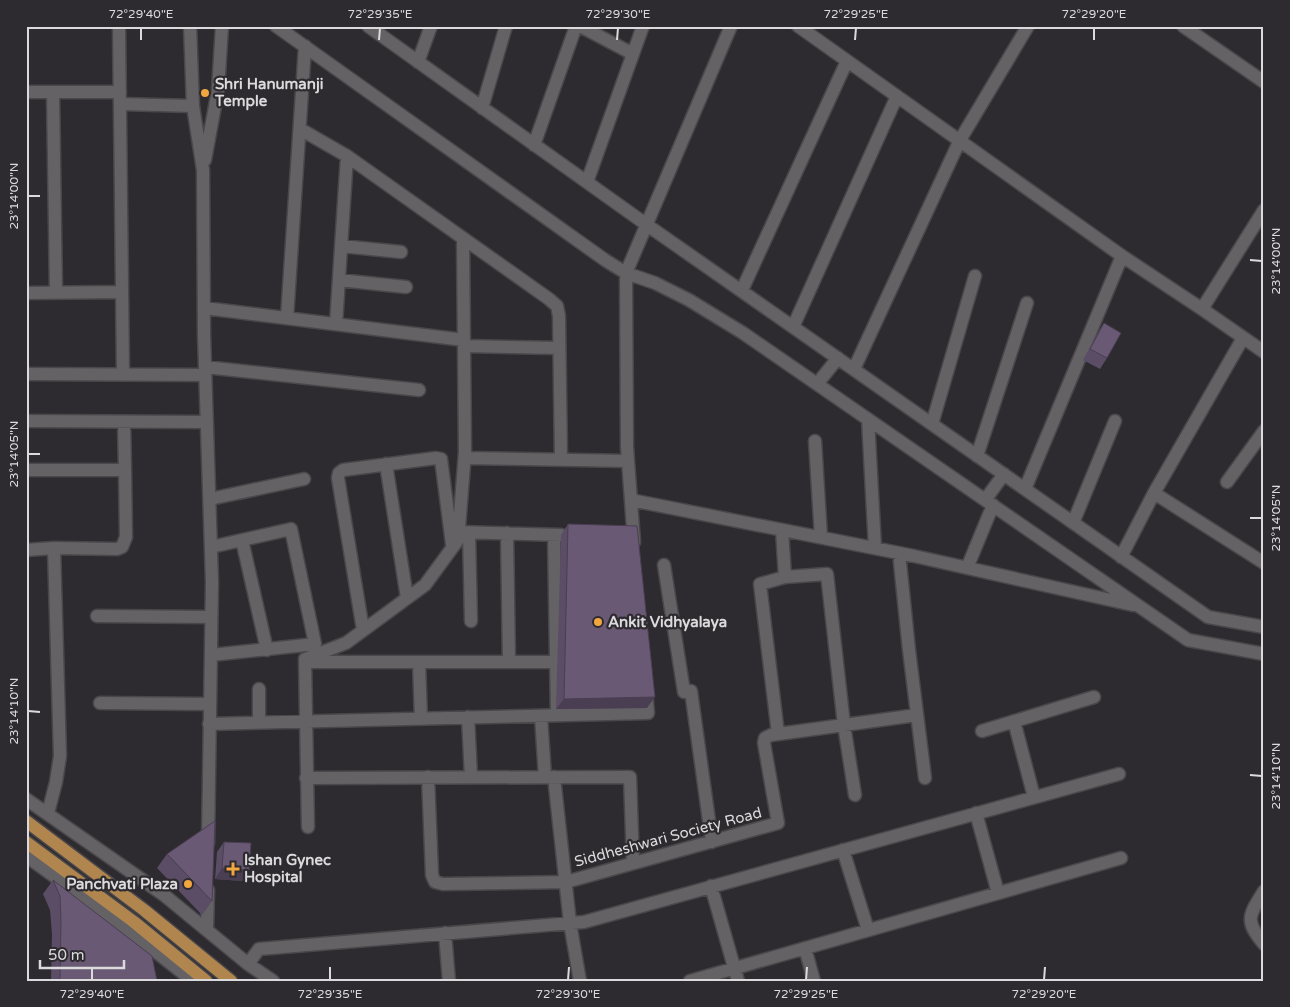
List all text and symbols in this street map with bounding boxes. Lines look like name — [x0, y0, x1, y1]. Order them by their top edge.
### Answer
text: 72°29'40"E — [108, 7, 174, 21]
text: 72°29'35"E — [347, 7, 413, 21]
text: 72°29'30"E — [585, 7, 651, 21]
text: 72°29'25"E — [823, 7, 889, 21]
text: 72°29'20"E — [1061, 7, 1127, 21]
place label: Shri Hanumanji Temple — [214, 75, 323, 111]
marker: Shri Hanumanji Temple — [199, 87, 211, 99]
text: 23°14'00"N — [7, 163, 21, 230]
text: 23°14'00"N — [1269, 228, 1283, 295]
text: 23°14'05"N — [7, 421, 21, 488]
text: 23°14'05"N — [1269, 485, 1283, 552]
place label: Ankit Vidhyalaya — [608, 613, 727, 632]
marker: Ankit Vidhyalaya — [592, 616, 604, 628]
text: 23°14'10"N — [7, 678, 21, 745]
text: 23°14'10"N — [1269, 743, 1283, 810]
street label: Siddheshwari Society Road — [572, 803, 764, 871]
place label: Ishan Gynec Hospital — [244, 851, 331, 887]
marker: Ishan Gynec Hospital — [226, 862, 240, 876]
place label: Panchvati Plaza — [66, 875, 178, 893]
marker: Panchvati Plaza — [182, 878, 194, 890]
scale bar — [40, 937, 124, 969]
text: 50 m — [48, 946, 85, 964]
text: 72°29'40"E — [59, 987, 125, 1001]
text: 72°29'35"E — [297, 987, 363, 1001]
text: 72°29'30"E — [535, 987, 601, 1001]
text: 72°29'25"E — [773, 987, 839, 1001]
text: 72°29'20"E — [1011, 987, 1077, 1001]

